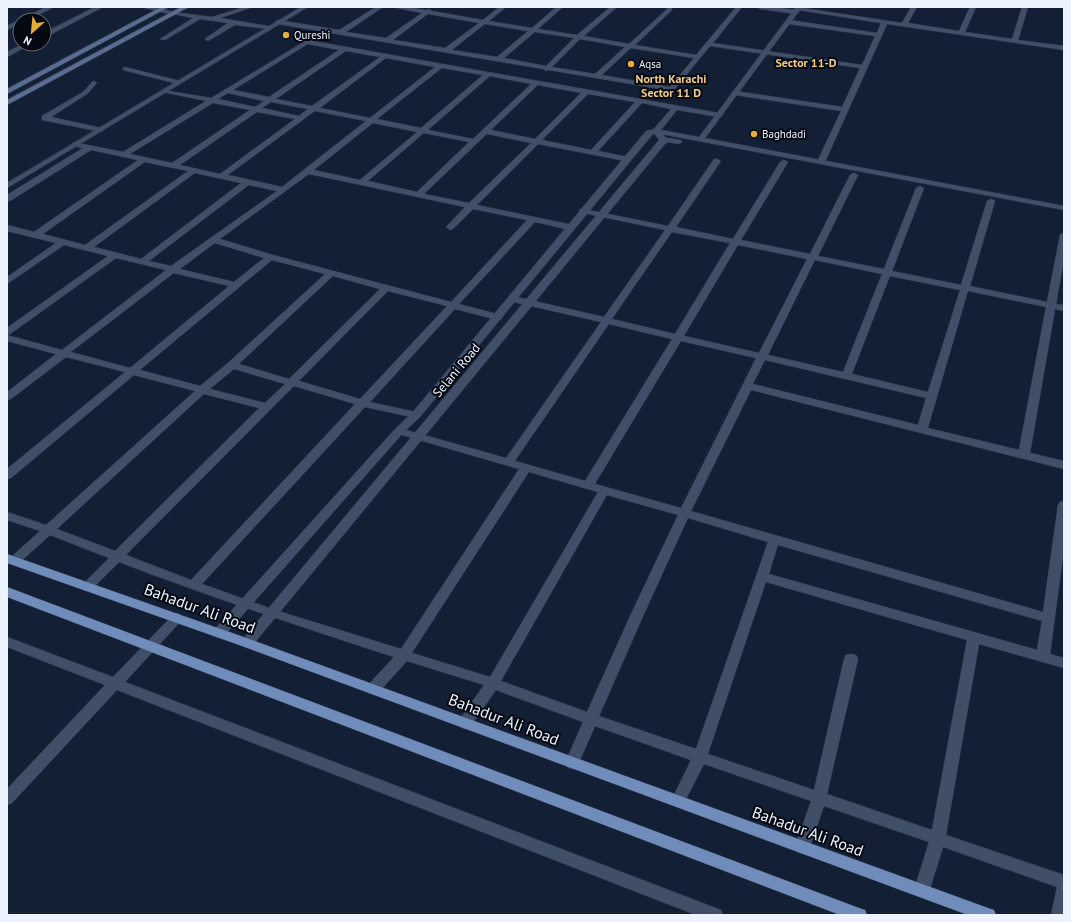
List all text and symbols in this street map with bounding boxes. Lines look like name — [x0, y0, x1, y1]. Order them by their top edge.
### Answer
north arrow — [12, 12, 52, 52]
place label: Qureshi — [294, 28, 330, 42]
marker: Qureshi — [281, 30, 291, 40]
text: N — [21, 33, 34, 49]
district label: Sector 11-D — [775, 55, 837, 70]
place label: Aqsa — [639, 57, 661, 71]
marker: Aqsa — [626, 59, 636, 69]
district label: North Karachi Sector 11 D — [636, 71, 706, 100]
place label: Baghdadi — [762, 127, 806, 141]
marker: Baghdadi — [749, 129, 759, 139]
street label: Selani Road — [429, 340, 484, 401]
street label: Bahadur Ali Road — [142, 579, 258, 637]
street label: Bahadur Ali Road — [446, 689, 562, 749]
street label: Bahadur Ali Road — [750, 802, 866, 860]

